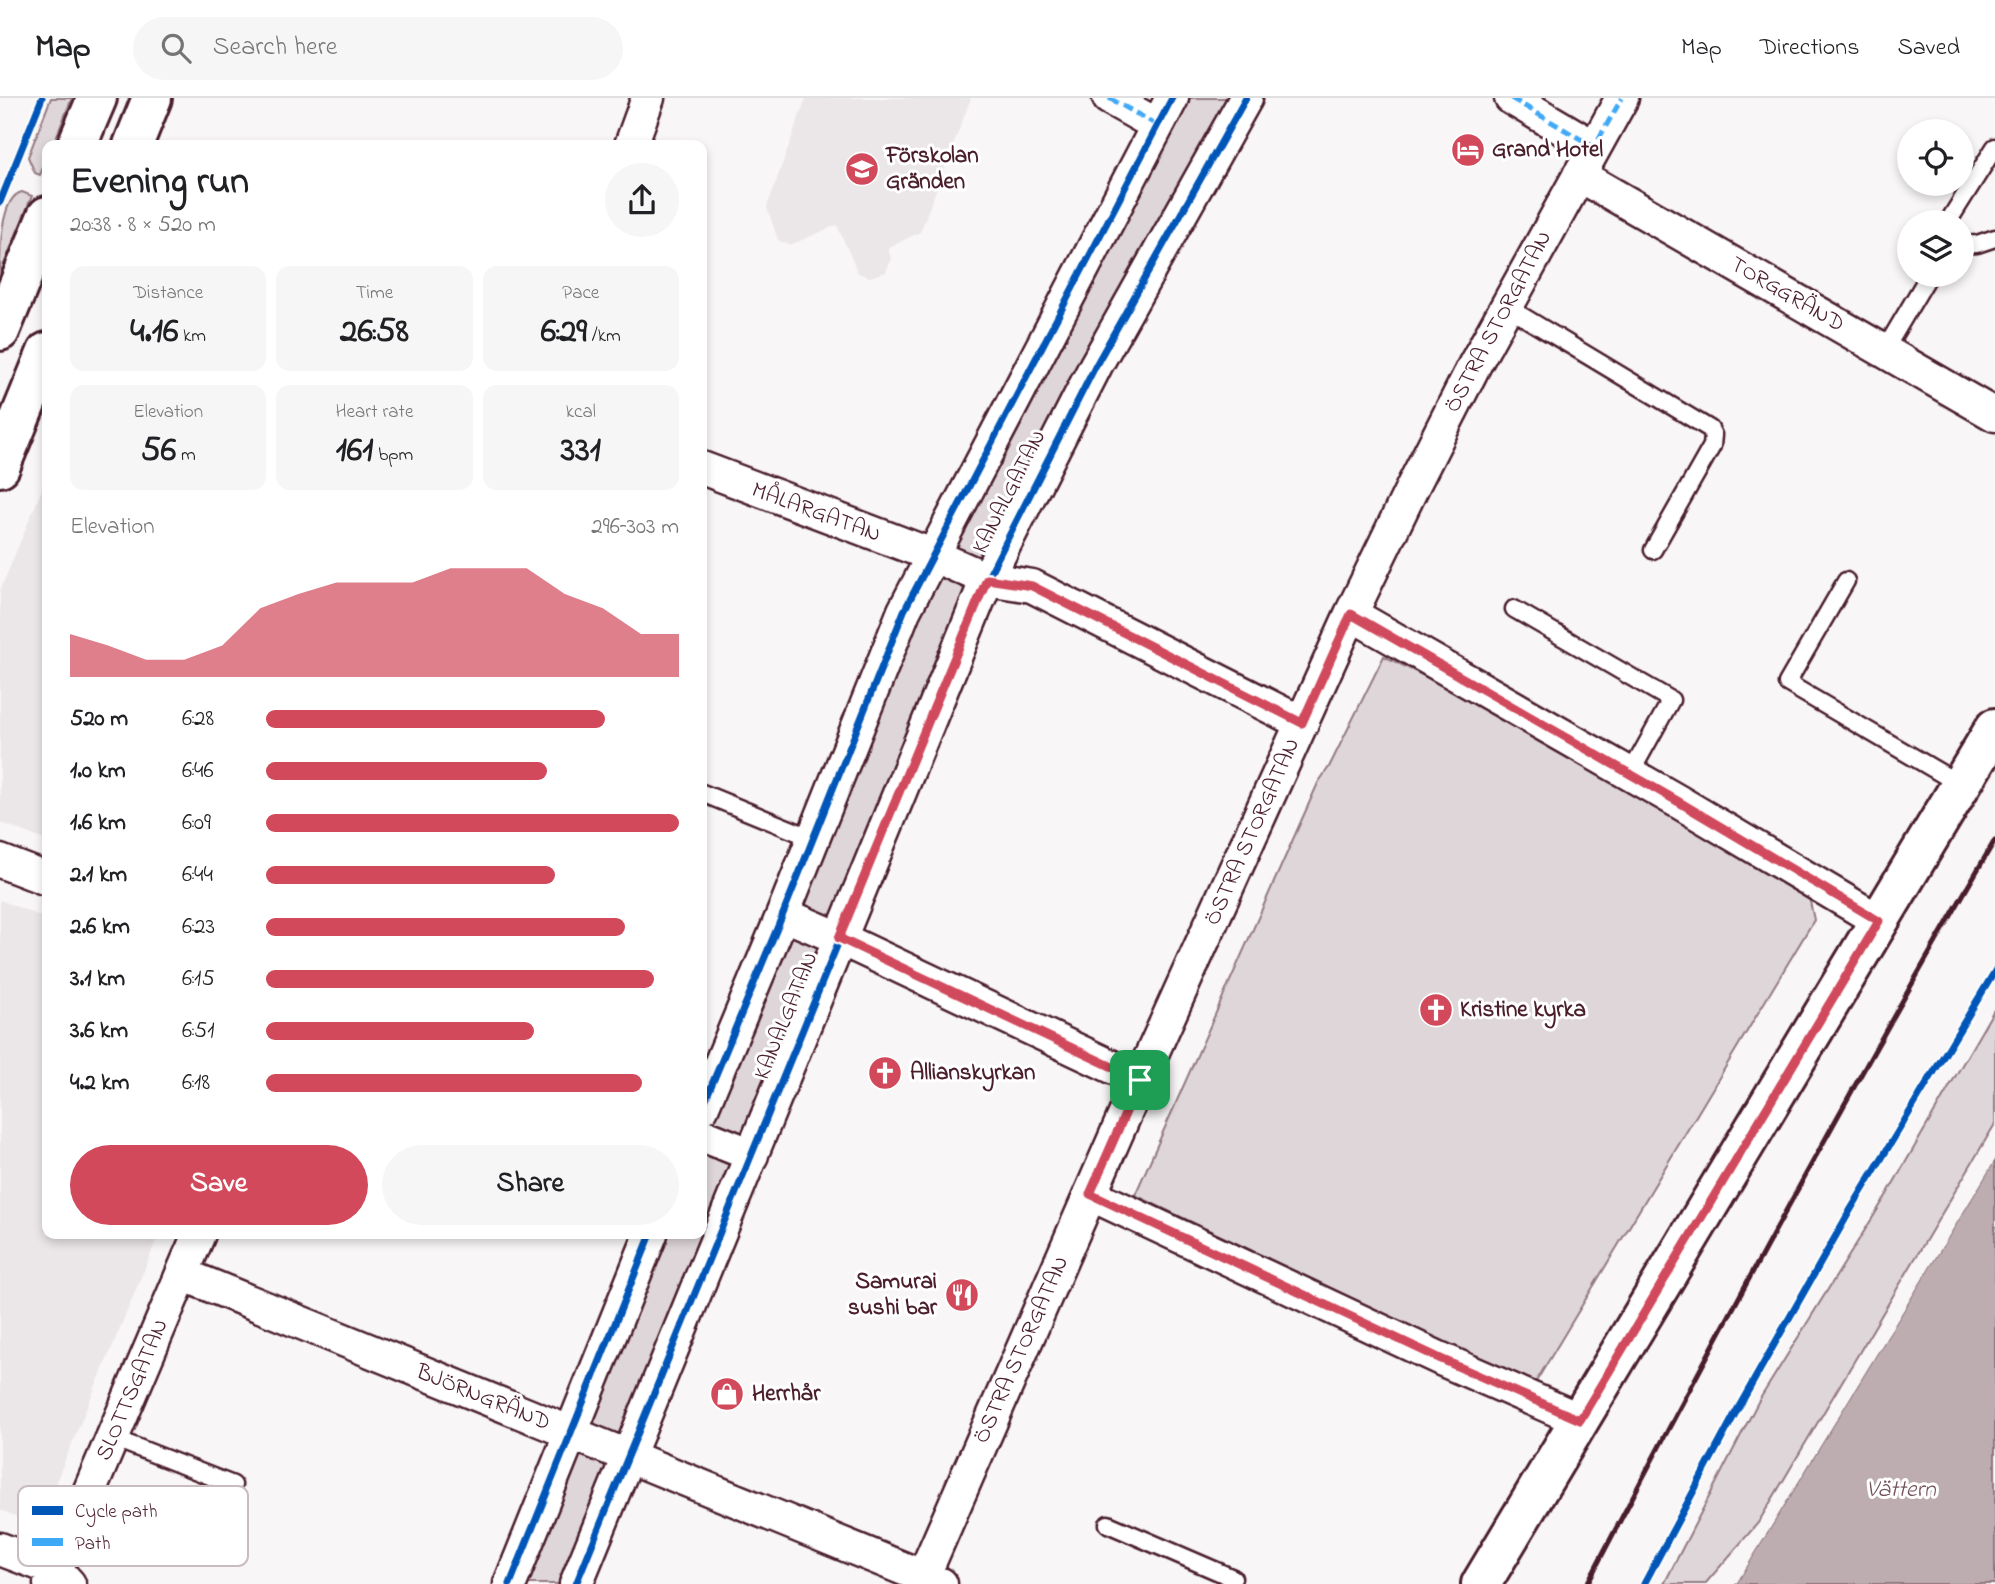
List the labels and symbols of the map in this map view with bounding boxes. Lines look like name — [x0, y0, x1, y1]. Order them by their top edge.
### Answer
hotel icon: Grand Hotel — [1449, 131, 1487, 169]
place label: Grand Hotel — [1492, 134, 1603, 167]
place label: Förskolan Gränden — [885, 140, 979, 199]
school or university icon: Förskolan Gränden — [843, 150, 881, 188]
street label: ÖSTRA STORGATAN — [1437, 225, 1561, 419]
street label: TORGGRÄND — [1724, 249, 1850, 341]
street label: KANALGATAN — [965, 424, 1055, 560]
street label: MÅLARGATAN — [747, 473, 886, 552]
street label: ÖSTRA STORGATAN — [1197, 733, 1309, 931]
street label: KANALGATAN — [746, 947, 828, 1085]
church icon: Kristine kyrka — [1417, 991, 1455, 1029]
place label: Kristine kyrka — [1460, 994, 1586, 1029]
pin — [1110, 1050, 1170, 1110]
church icon: Allianskyrkan — [866, 1054, 904, 1092]
place label: Allianskyrkan — [910, 1057, 1035, 1092]
street label: ÖSTRA STORGATAN — [966, 1251, 1078, 1449]
place label: Samurai sushi bar — [848, 1266, 938, 1325]
restaurant icon: Samurai sushi bar — [943, 1276, 981, 1314]
street label: SLOTTSGATAN — [88, 1314, 178, 1466]
street label: BJÖRNGRÄND — [410, 1356, 555, 1440]
shop icon: Herrhår — [708, 1375, 746, 1413]
place label: Herrhår — [752, 1378, 821, 1411]
water label: Vättern — [1866, 1473, 1937, 1508]
legend — [18, 1486, 248, 1566]
text: Cycle path — [75, 1499, 157, 1527]
text: Path — [75, 1531, 111, 1558]

